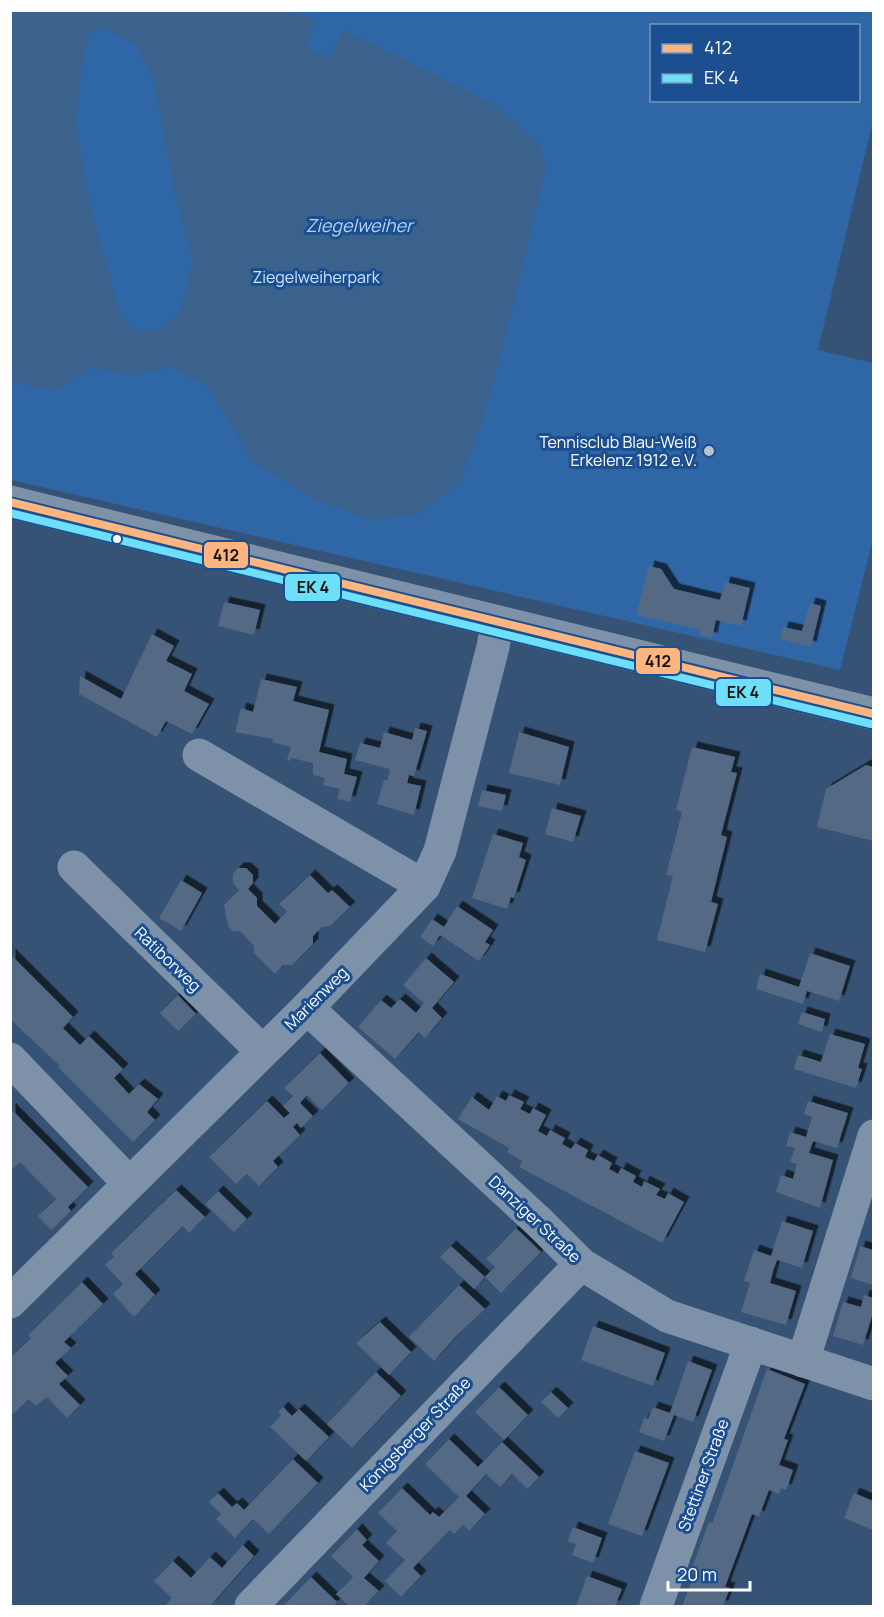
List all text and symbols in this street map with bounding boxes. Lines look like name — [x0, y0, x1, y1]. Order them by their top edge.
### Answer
legend — [650, 24, 860, 102]
text: 412 — [704, 35, 732, 59]
text: EK 4 — [704, 65, 739, 89]
water label: Ziegelweiher — [305, 213, 415, 237]
park label: Ziegelweiherpark — [252, 266, 381, 288]
place label: Tennisclub Blau-Weiß Erkelenz 1912 e.V. — [539, 431, 697, 471]
marker: Tennisclub Blau-Weiß Erkelenz 1912 e.V. — [702, 444, 716, 458]
unlabelled marker — [111, 533, 123, 545]
line badge: 412 — [203, 541, 249, 569]
text: 412 — [213, 544, 239, 566]
line badge: EK 4 — [284, 573, 341, 602]
text: EK 4 — [297, 576, 329, 598]
line badge: 412 — [635, 647, 681, 675]
text: 412 — [645, 650, 671, 672]
line badge: EK 4 — [715, 678, 772, 707]
text: EK 4 — [727, 681, 759, 703]
street label: Ratiborweg — [130, 922, 206, 996]
street label: Marienweg — [279, 961, 353, 1035]
street label: Danziger Straße — [484, 1170, 586, 1268]
street label: Königsberger Straße — [355, 1372, 475, 1496]
street label: Stettiner Straße — [672, 1416, 734, 1534]
scale bar — [668, 1554, 750, 1592]
text: 20 m — [677, 1562, 717, 1586]

